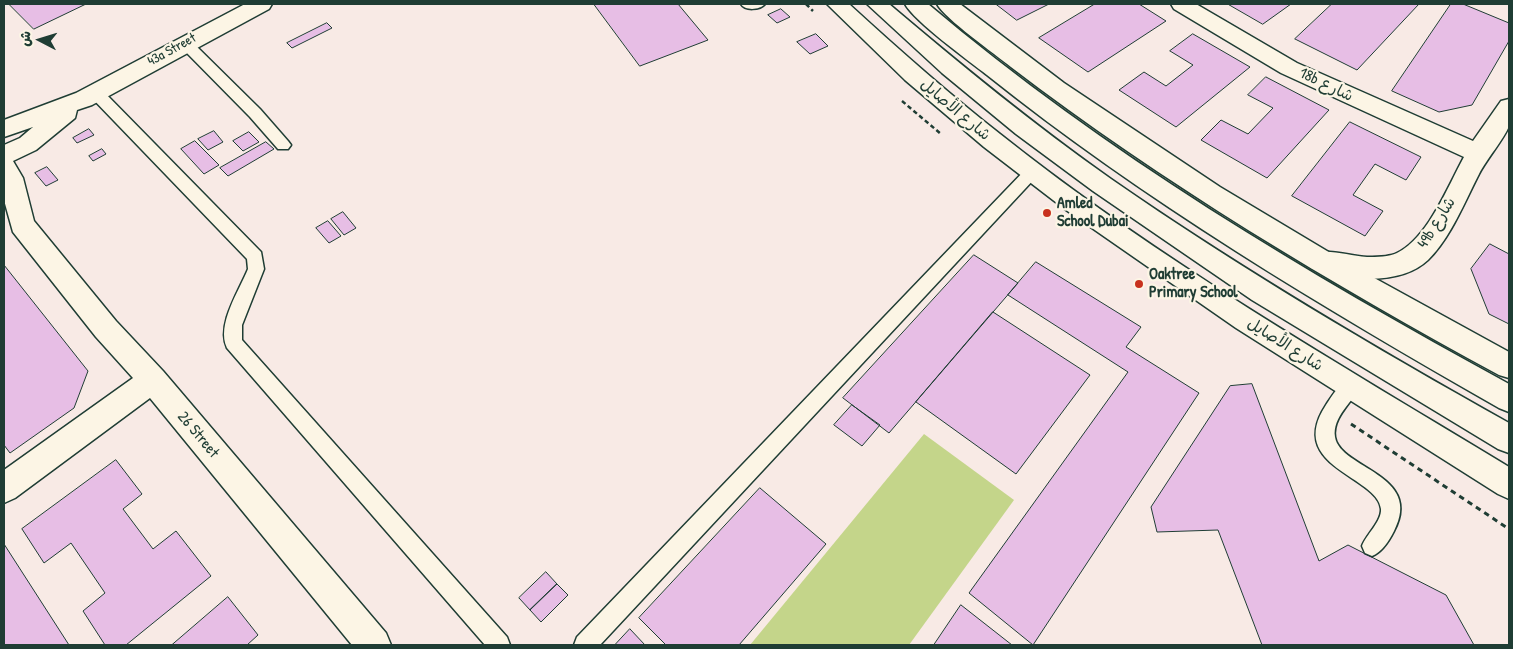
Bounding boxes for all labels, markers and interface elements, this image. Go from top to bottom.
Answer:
north arrow [15,15,65,65]
text: ش [14,30,35,47]
street label: 43a Street [145,30,199,70]
street label: 18b شارع [1296,64,1356,106]
street label: شارع الأصايل [916,75,994,145]
place label: Amled School Dubai [1057,194,1129,232]
street label: 49b شارع [1414,194,1460,252]
marker: Amled School Dubai [1041,207,1053,219]
place label: Oaktree Primary School [1149,265,1238,303]
marker: Oaktree Primary School [1133,278,1145,290]
street label: شارع الأصايل [1244,314,1326,376]
street label: 26 Street [173,408,223,462]

